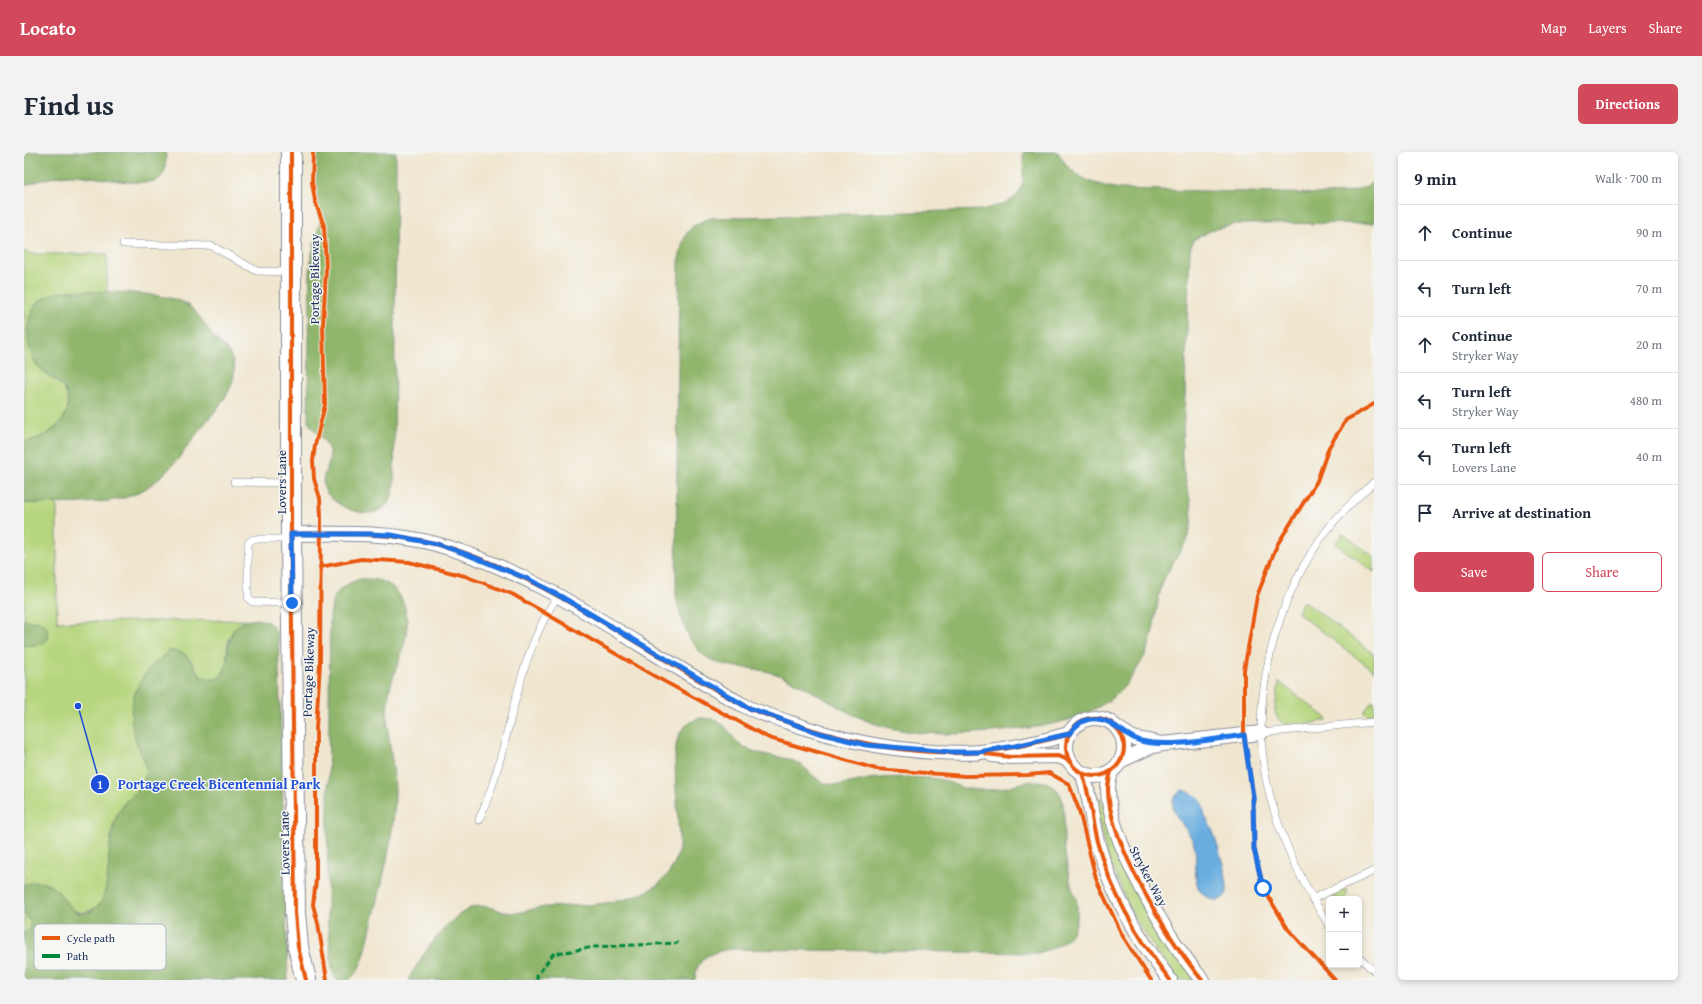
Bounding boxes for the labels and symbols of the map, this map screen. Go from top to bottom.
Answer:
street label: Portage Bikeway [305,233,324,324]
street label: Lovers Lane [272,450,291,514]
route end [283,594,301,612]
street label: Portage Bikeway [297,626,320,717]
callout: Portage Creek Bicentennial Park [90,771,329,797]
text: Portage Creek Bicentennial Park [118,774,321,794]
text: 1 [97,776,103,793]
street label: Lovers Lane [274,811,295,875]
street label: Stryker Way [1125,842,1173,911]
route start [1254,879,1272,897]
legend [34,924,166,970]
text: Cycle path [67,930,116,946]
text: Path [67,948,89,964]

